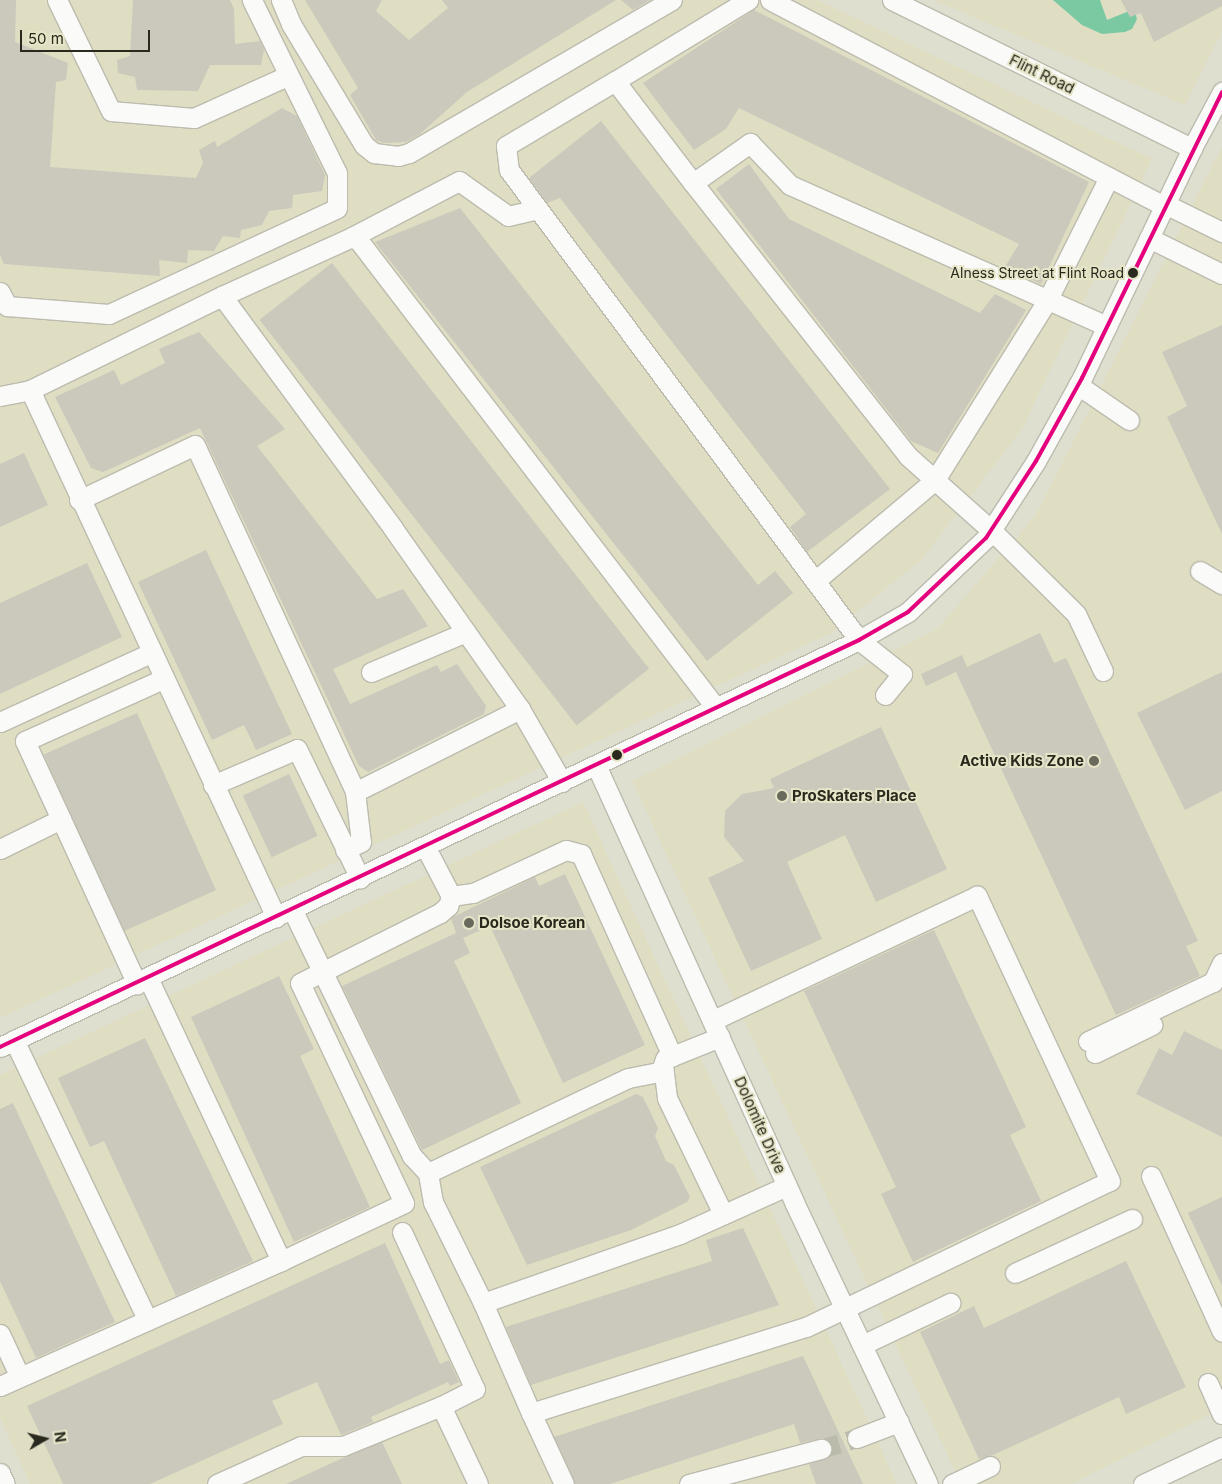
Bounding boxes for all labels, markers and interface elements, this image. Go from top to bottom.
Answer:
scale bar [22,20,152,52]
text: 50 m [28,29,64,48]
street label: Flint Road [1006,51,1078,97]
place label: Alness Street at Flint Road [950,265,1124,281]
marker: Alness Street at Flint Road [1128,268,1138,278]
unlabelled marker [612,750,622,760]
place label: Active Kids Zone [960,752,1084,770]
marker: Active Kids Zone [1088,755,1100,767]
place label: ProSkaters Place [792,787,916,805]
marker: ProSkaters Place [776,790,788,802]
place label: Dolsoe Korean [479,914,585,932]
marker: Dolsoe Korean [463,917,475,929]
street label: Dolomite Drive [731,1074,789,1176]
north arrow [20,1414,70,1464]
text: N [51,1430,70,1443]

